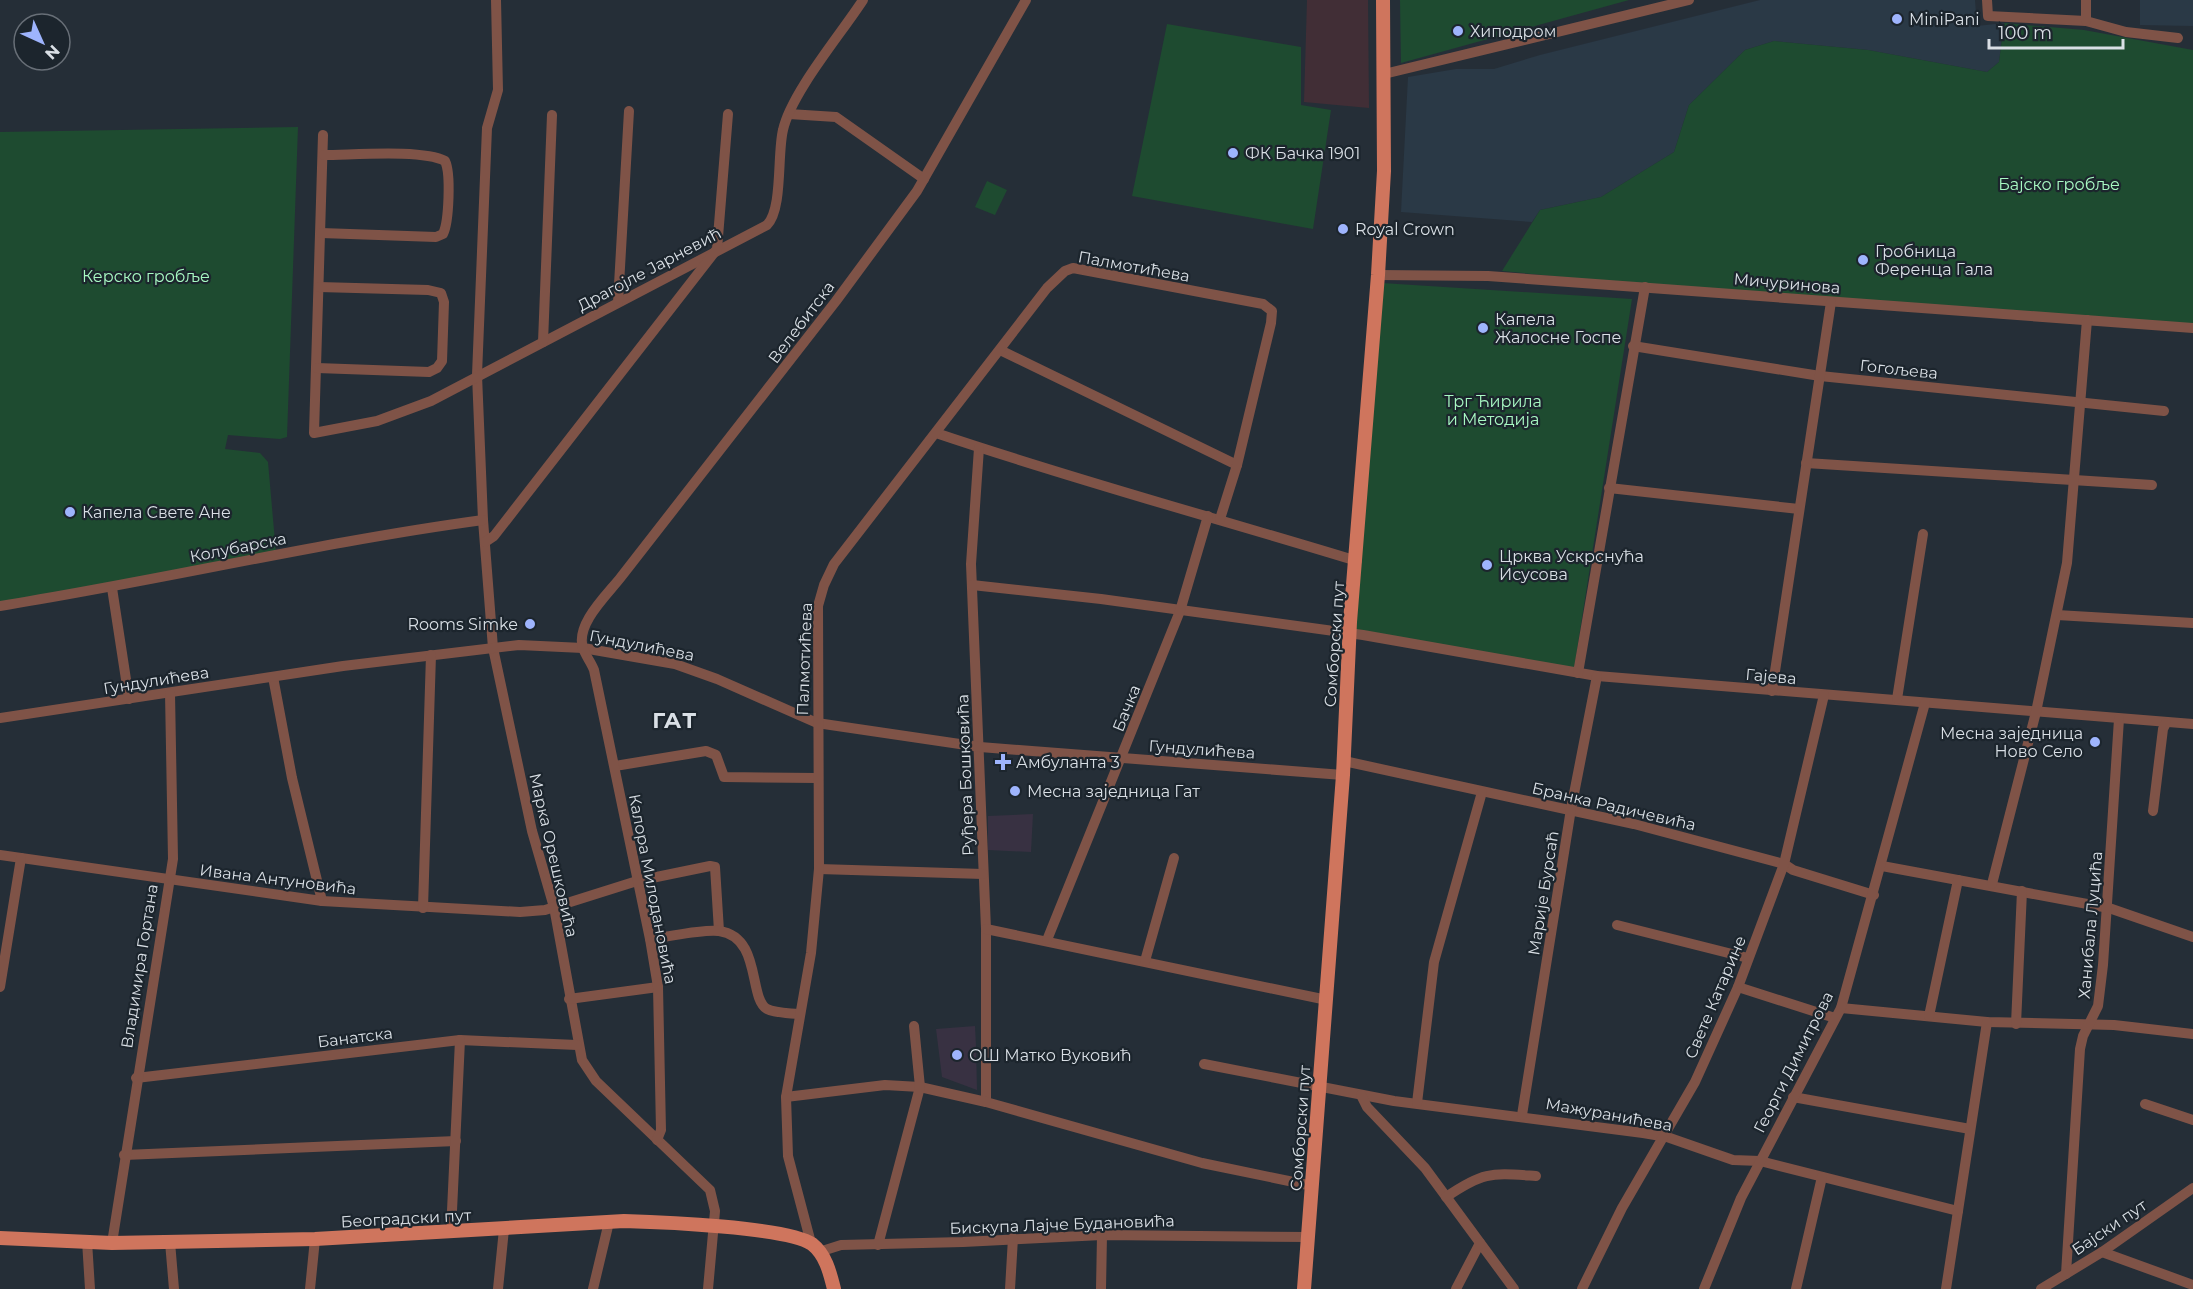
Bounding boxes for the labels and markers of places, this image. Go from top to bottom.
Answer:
place label: MiniPani [1909,10,1980,29]
marker: MiniPani [1890,12,1904,26]
place label: Хиподром [1470,22,1556,41]
marker: Хиподром [1451,24,1465,38]
place label: ФК Бачка 1901 [1245,144,1360,163]
marker: ФК Бачка 1901 [1226,146,1240,160]
place label: Royal Crown [1355,220,1455,239]
marker: Royal Crown [1336,222,1350,236]
place label: Гробница Ференца Гала [1875,242,1993,279]
marker: Гробница Ференца Гала [1856,253,1870,267]
place label: Капела Жалосне Госпе [1495,310,1622,347]
marker: Капела Жалосне Госпе [1476,321,1490,335]
place label: Капела Свете Ане [82,503,231,522]
marker: Капела Свете Ане [63,505,77,519]
place label: Црква Ускрснућа Исусова [1499,547,1644,584]
marker: Црква Ускрснућа Исусова [1480,558,1494,572]
place label: Rooms Simke [407,615,518,634]
marker: Rooms Simke [523,617,537,631]
place label: Месна заједница Ново Село [1940,724,2083,761]
marker: Месна заједница Ново Село [2088,735,2102,749]
marker: Амбуланта 3 [994,753,1012,771]
place label: Амбуланта 3 [1016,753,1120,772]
place label: Месна заједница Гат [1027,782,1200,801]
marker: Месна заједница Гат [1008,784,1022,798]
place label: ОШ Матко Вуковић [969,1046,1132,1065]
marker: ОШ Матко Вуковић [950,1048,964,1062]

